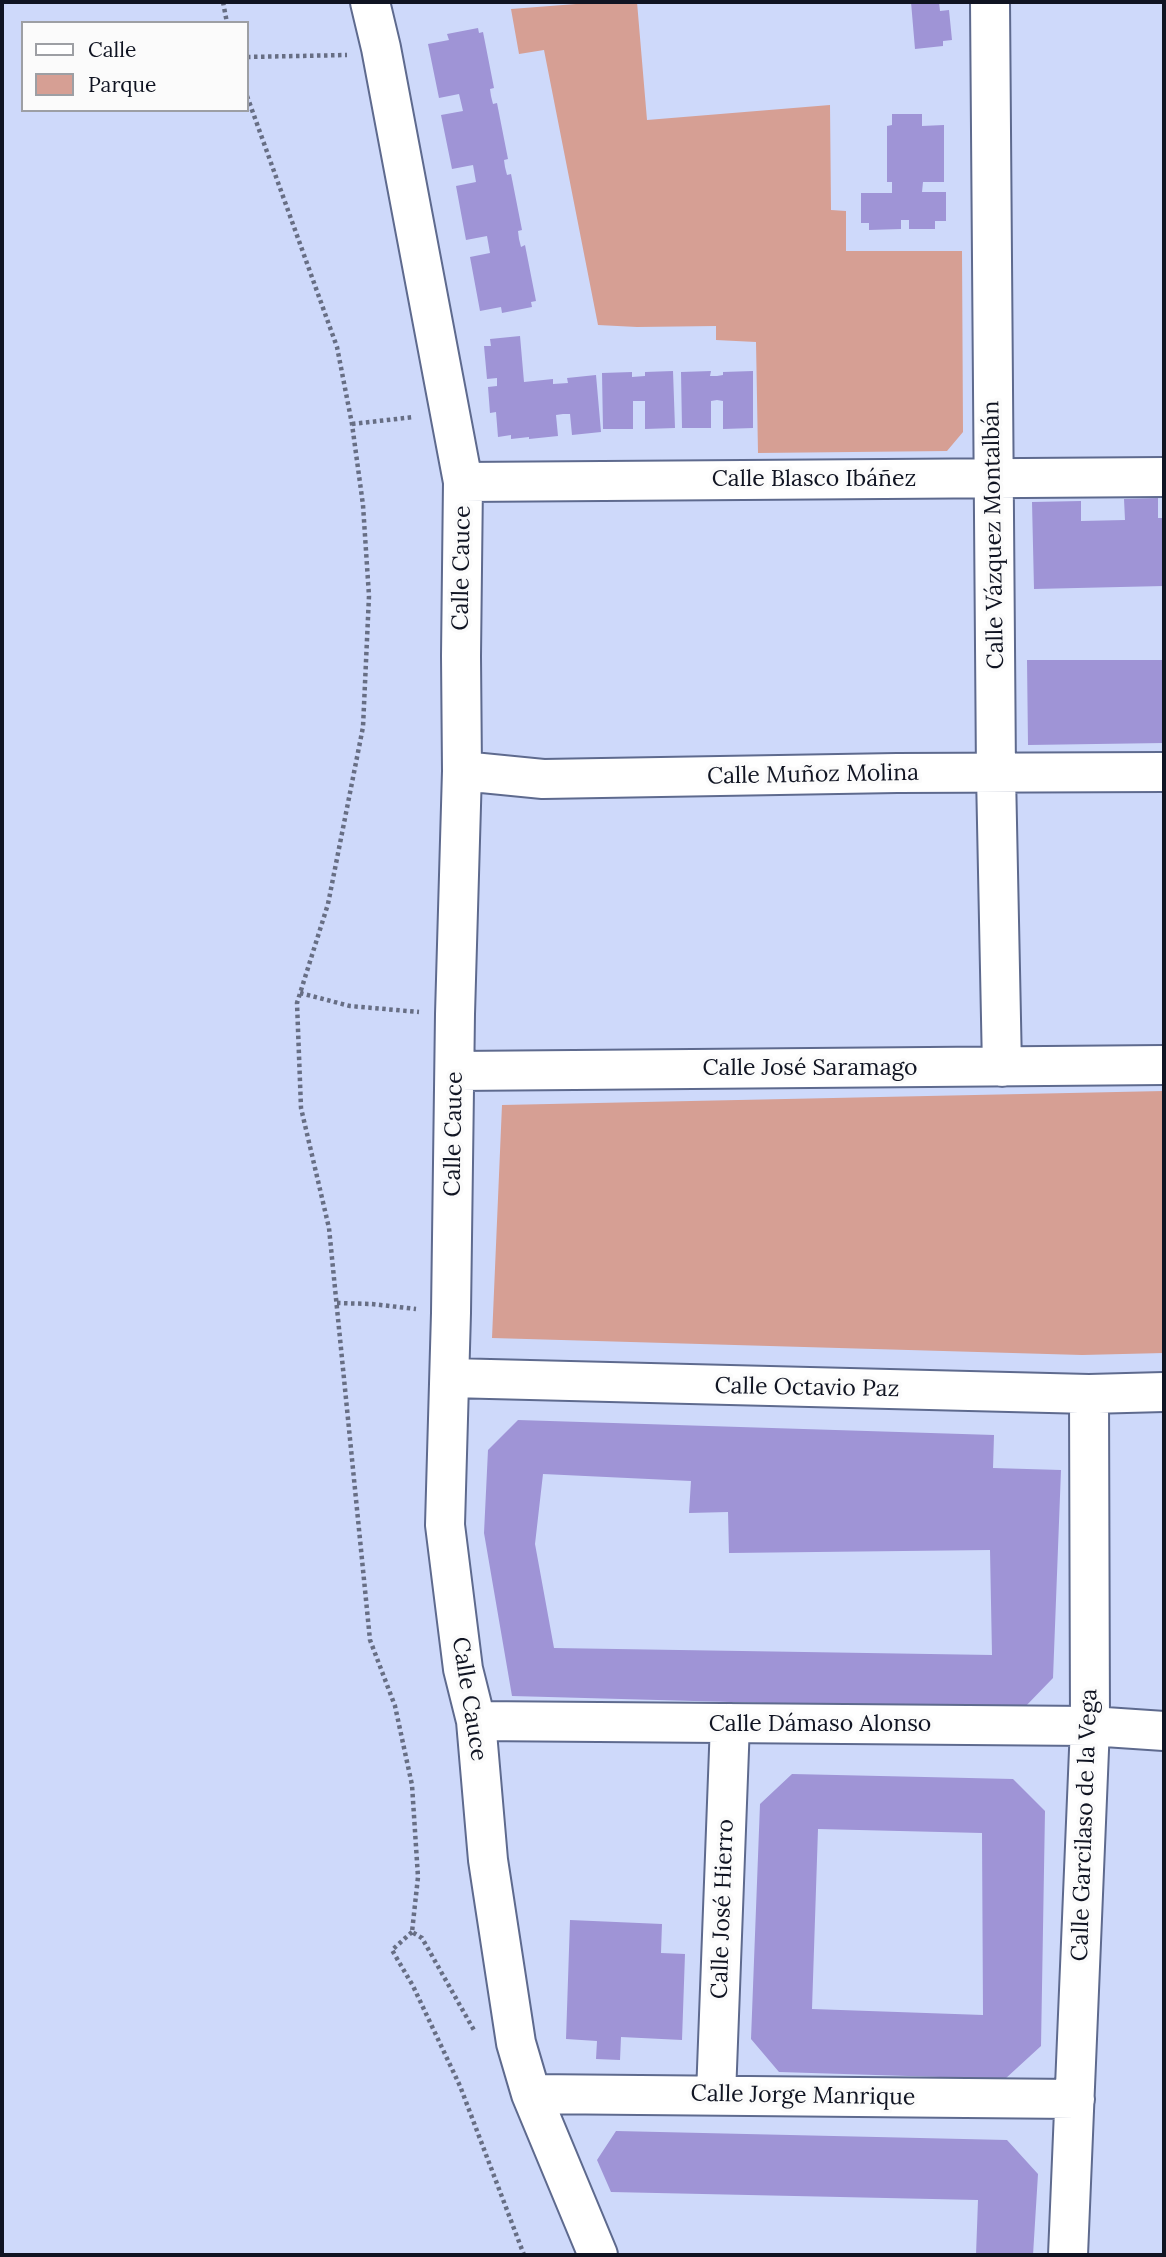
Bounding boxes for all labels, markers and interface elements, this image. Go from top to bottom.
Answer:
legend [21,21,248,112]
text: Calle [88,36,136,63]
text: Parque [88,71,156,98]
street label: Calle Vázquez Montalbán [978,401,1010,669]
street label: Calle Blasco Ibáñez [712,465,916,493]
street label: Calle Cauce [447,505,477,631]
street label: Calle Muñoz Molina [707,759,919,791]
street label: Calle José Saramago [702,1054,918,1082]
street label: Calle Cauce [439,1071,469,1197]
street label: Calle Octavio Paz [714,1373,900,1403]
street label: Calle Cauce [446,1635,492,1763]
street label: Calle Garcilaso de la Vega [1066,1688,1104,1962]
street label: Calle Dámaso Alonso [709,1710,931,1738]
street label: Calle José Hierro [706,1819,740,1999]
street label: Calle Jorge Manrique [690,2080,916,2112]

